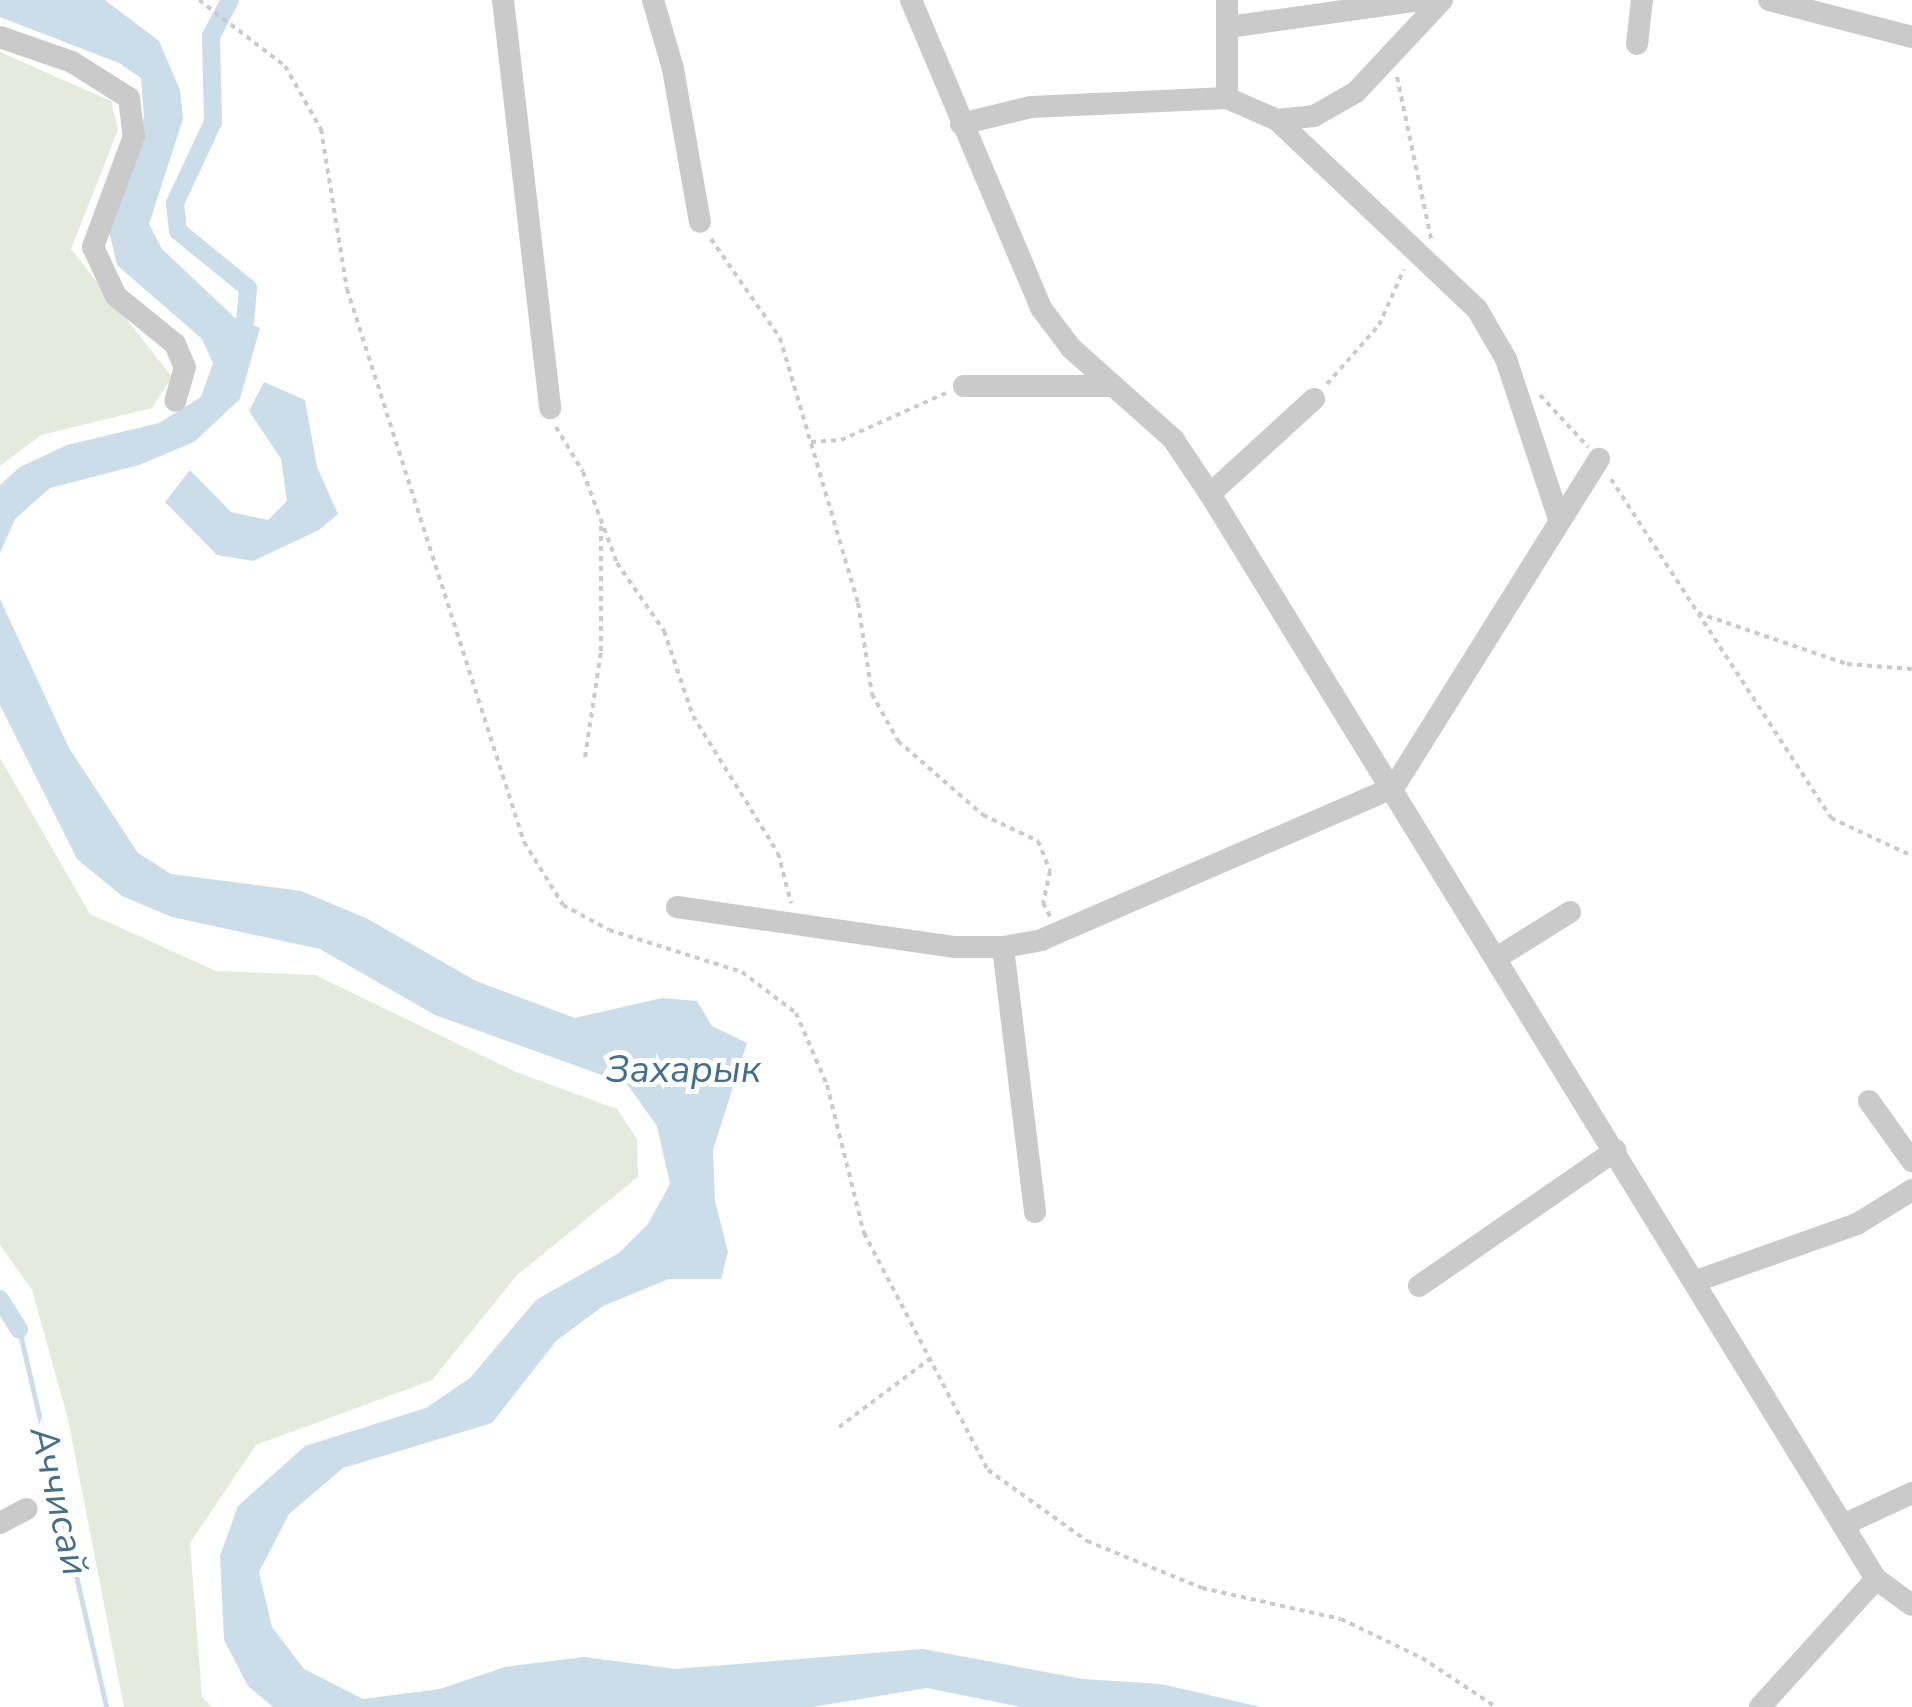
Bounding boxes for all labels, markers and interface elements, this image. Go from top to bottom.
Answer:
water label: Захарык [605,1047,761,1093]
water label: Аччисай [20,1422,98,1580]

